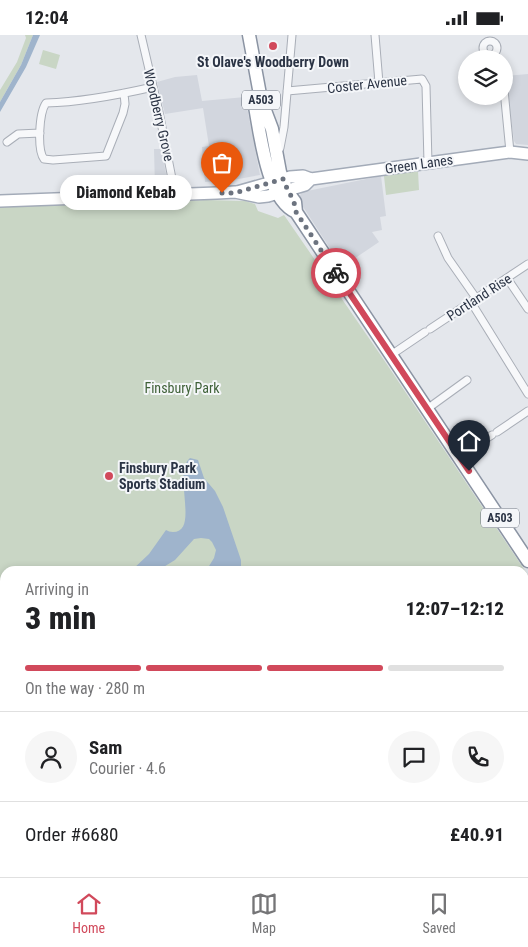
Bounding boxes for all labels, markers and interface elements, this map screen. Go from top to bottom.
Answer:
text: 12:04 [25,6,69,29]
marker: St Olave's Woodberry Down [267,40,279,52]
map controls [458,50,513,105]
button: layers [458,50,513,105]
place label: St Olave's Woodberry Down [197,54,349,70]
street label: Woodberry Grove [141,67,178,163]
street label: Coster Avenue [326,72,408,96]
road number: A503 [242,91,280,109]
pin [201,142,243,193]
icon: bag [208,149,236,177]
street label: Green Lanes [384,151,454,177]
callout: Diamond Kebab [59,175,192,211]
text: Diamond Kebab [76,183,176,202]
courier [311,248,361,298]
icon: bike [322,259,350,287]
street label: Portland Rise [444,270,515,324]
park label: Finsbury Park [144,380,220,396]
pin [448,420,490,471]
icon: home [455,427,483,455]
place label: Finsbury Park Sports Stadium [119,460,205,492]
marker: Finsbury Park Sports Stadium [103,470,115,482]
road number: A503 [481,508,519,527]
text: Arriving in [25,580,89,599]
text: 12:07–12:12 [406,597,504,620]
text: 3 min [25,599,96,637]
text: On the way · 280 m [25,679,145,698]
button: person [25,731,77,783]
button: chat [388,731,440,783]
button: phone [452,731,504,783]
text: Sam [89,736,122,759]
text: Courier · 4.6 [89,759,166,778]
text: Order #6680 [25,823,118,846]
text: £40.91 [450,823,504,846]
tab: Home [72,890,105,936]
tab: Map [250,890,278,936]
tab: Saved [422,890,456,936]

